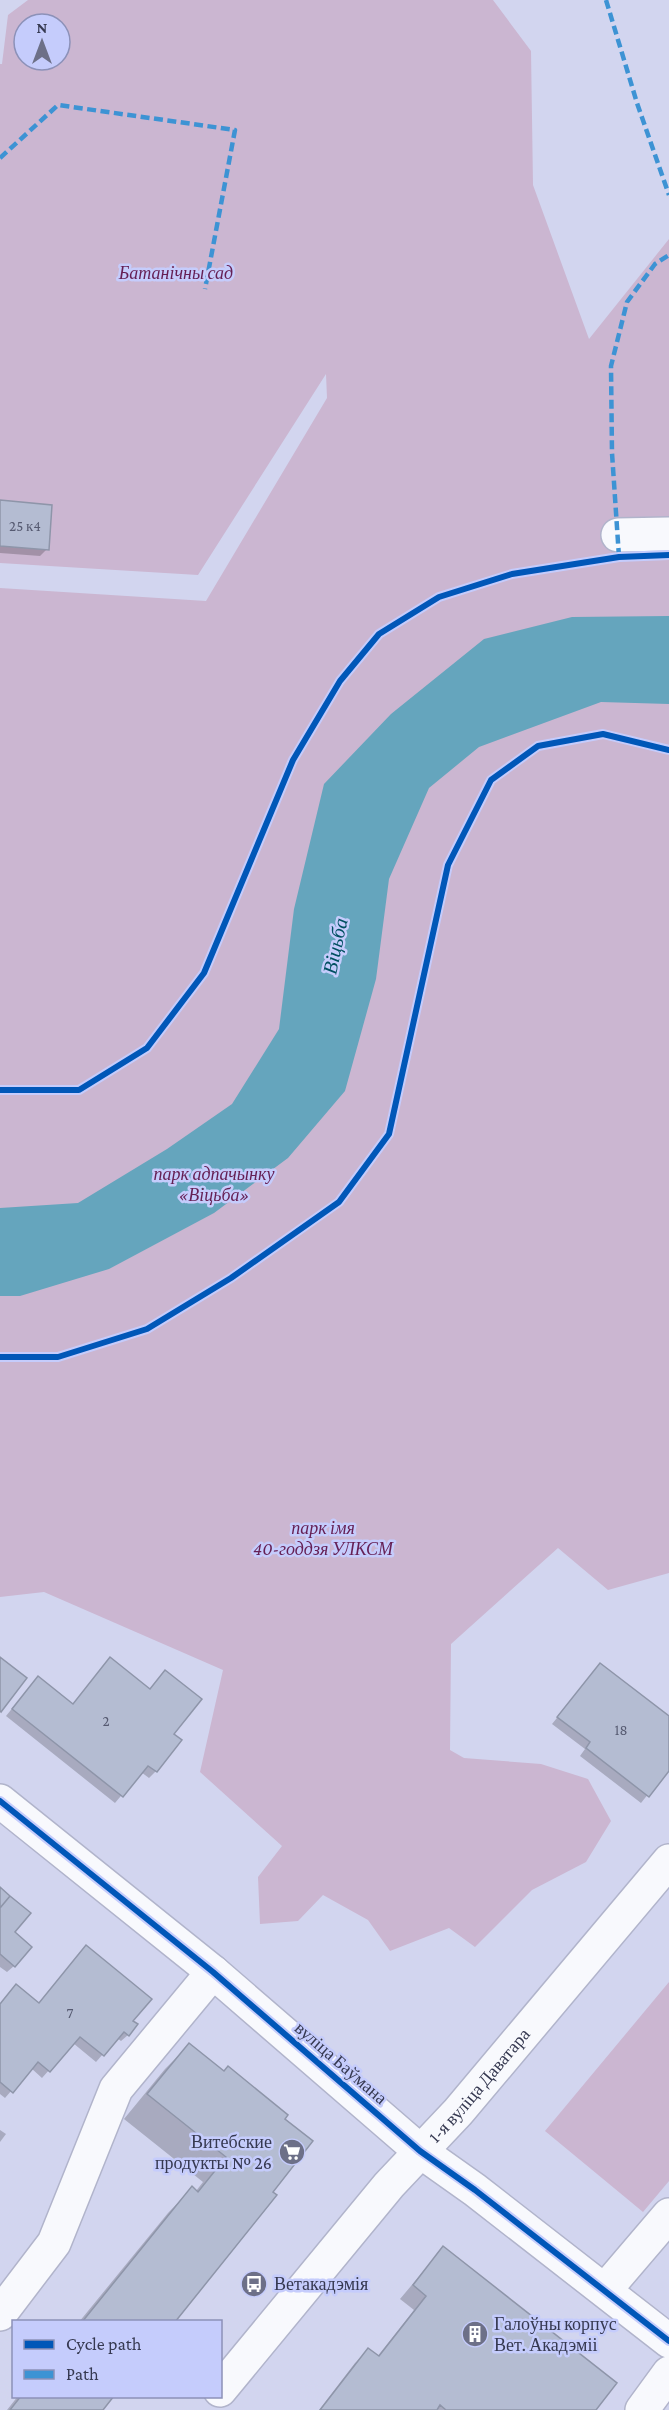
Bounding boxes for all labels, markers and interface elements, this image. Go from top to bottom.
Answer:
north arrow [12,12,72,72]
text: N [37,19,48,36]
park label: Батанічны сад [118,263,233,283]
house number: 25 к4 [9,518,41,534]
water label: Віцьба [318,916,353,976]
park label: парк адпачынку «Віцьба» [154,1164,274,1205]
park label: парк імя 40-годдзя УЛКСМ [253,1518,394,1559]
house number: 2 [102,1713,110,1729]
house number: 18 [614,1722,628,1738]
house number: 7 [67,2005,74,2021]
street label: вуліца Баўмана [291,2018,391,2108]
street label: 1-я вуліца Даватара [424,2024,534,2147]
place label: Витебские продукты № 26 [155,2132,272,2173]
supermarket icon: Витебские продукты № 26 [277,2137,307,2167]
bus stop icon: Ветакадэмія [239,2269,269,2299]
place label: Ветакадэмія [274,2274,368,2294]
place label: Галоўны корпус Вет. Акадэміі [494,2314,617,2355]
building icon: Галоўны корпус Вет. Акадэміі [460,2319,490,2349]
legend [12,2320,222,2398]
text: Cycle path [66,2334,142,2354]
text: Path [66,2364,99,2384]

